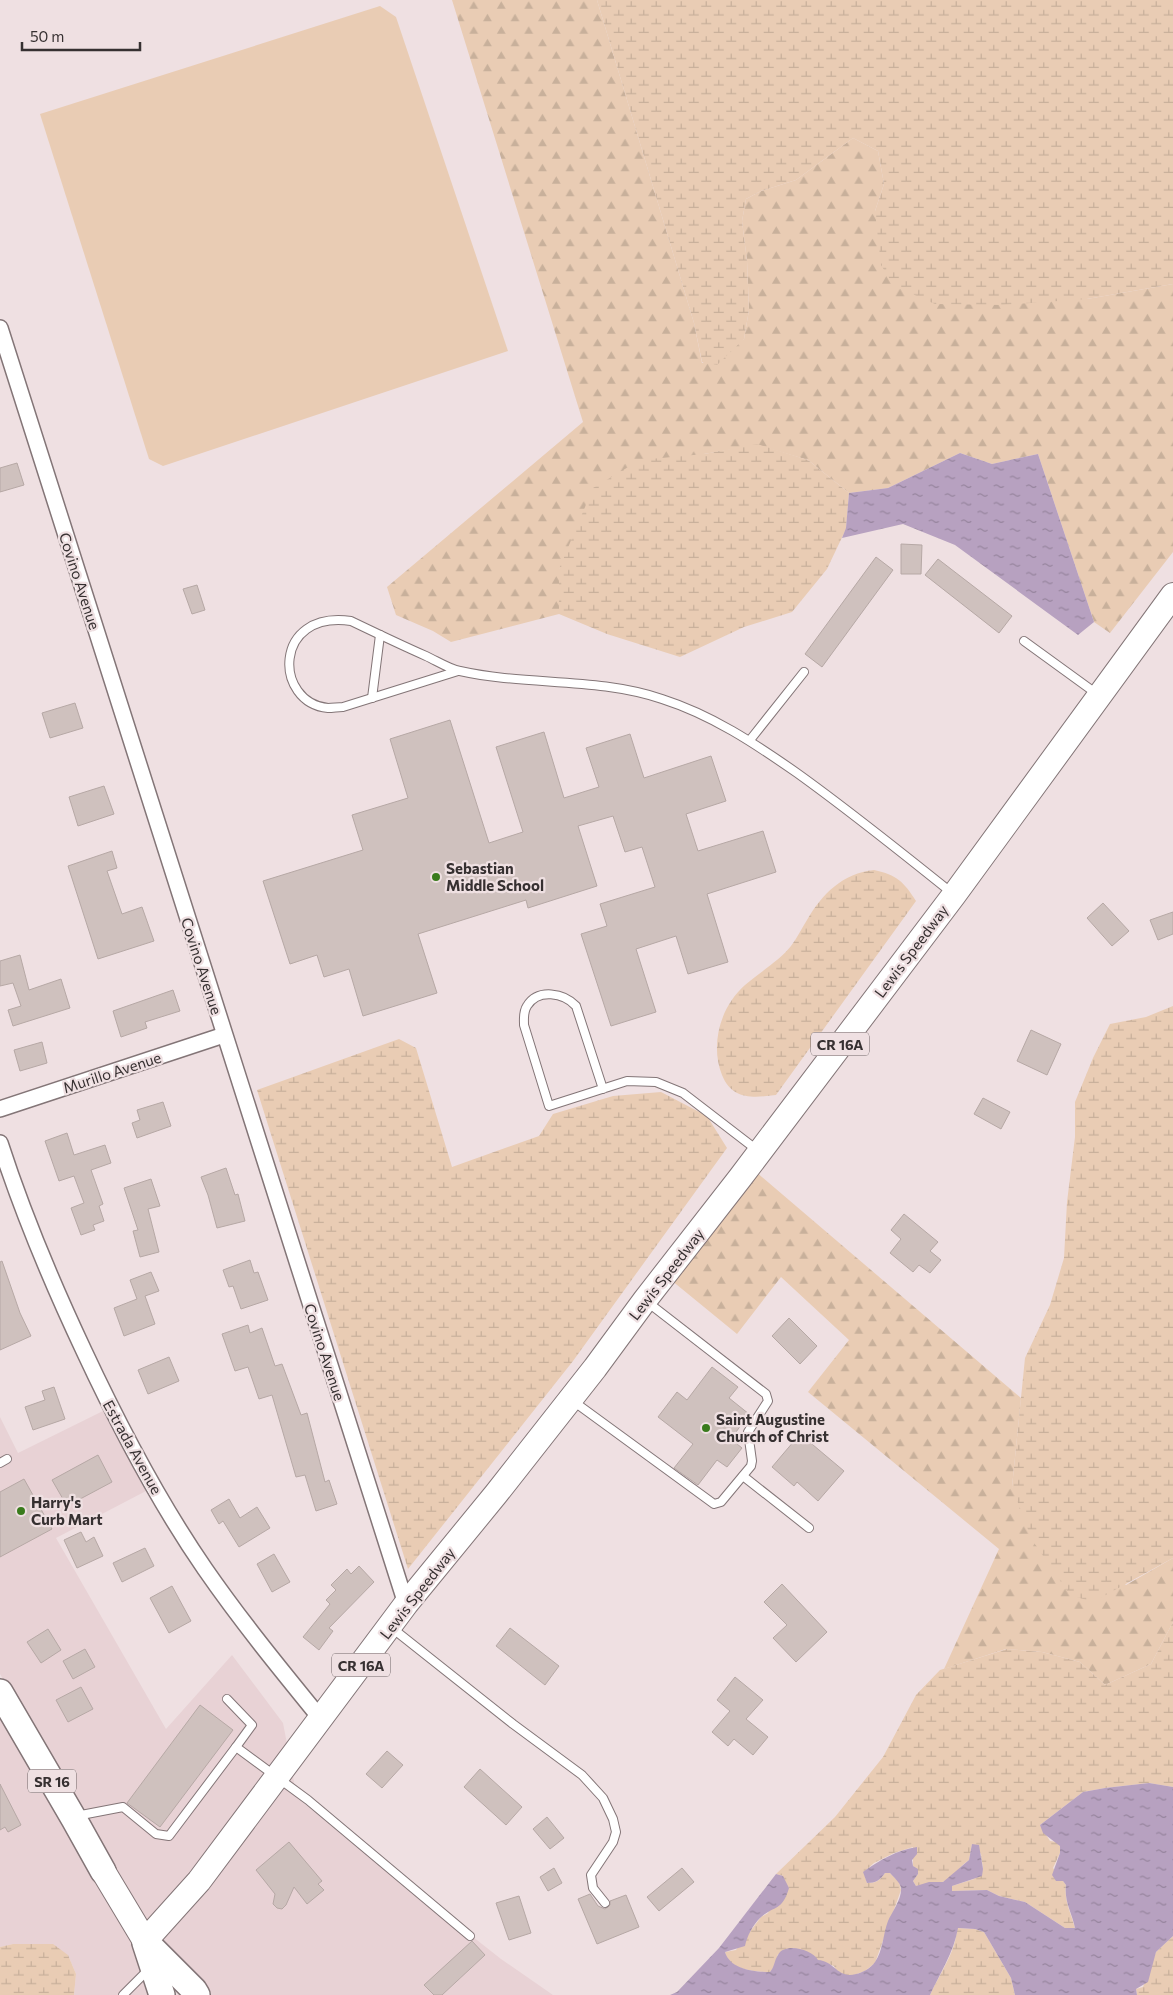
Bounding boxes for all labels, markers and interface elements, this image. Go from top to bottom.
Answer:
scale bar [22,20,140,52]
text: 50 m [30,27,64,45]
street label: Covino Avenue [56,530,104,632]
place label: Sebastian Middle School [446,859,544,894]
marker: Sebastian Middle School [430,871,442,883]
street label: Lewis Speedway [870,901,952,1001]
street label: Covino Avenue [178,915,226,1017]
road number: CR 16A [811,1032,869,1056]
street label: Murillo Avenue [61,1048,163,1096]
street label: Lewis Speedway [625,1224,708,1323]
street label: Covino Avenue [301,1301,349,1403]
street label: Estrada Avenue [100,1397,166,1497]
place label: Saint Augustine Church of Christ [716,1410,829,1445]
marker: Saint Augustine Church of Christ [700,1422,712,1434]
place label: Harry's Curb Mart [31,1493,102,1528]
marker: Harry's Curb Mart [15,1505,27,1517]
street label: Lewis Speedway [376,1543,459,1642]
road number: CR 16A [332,1654,390,1676]
road number: SR 16 [28,1770,76,1792]

